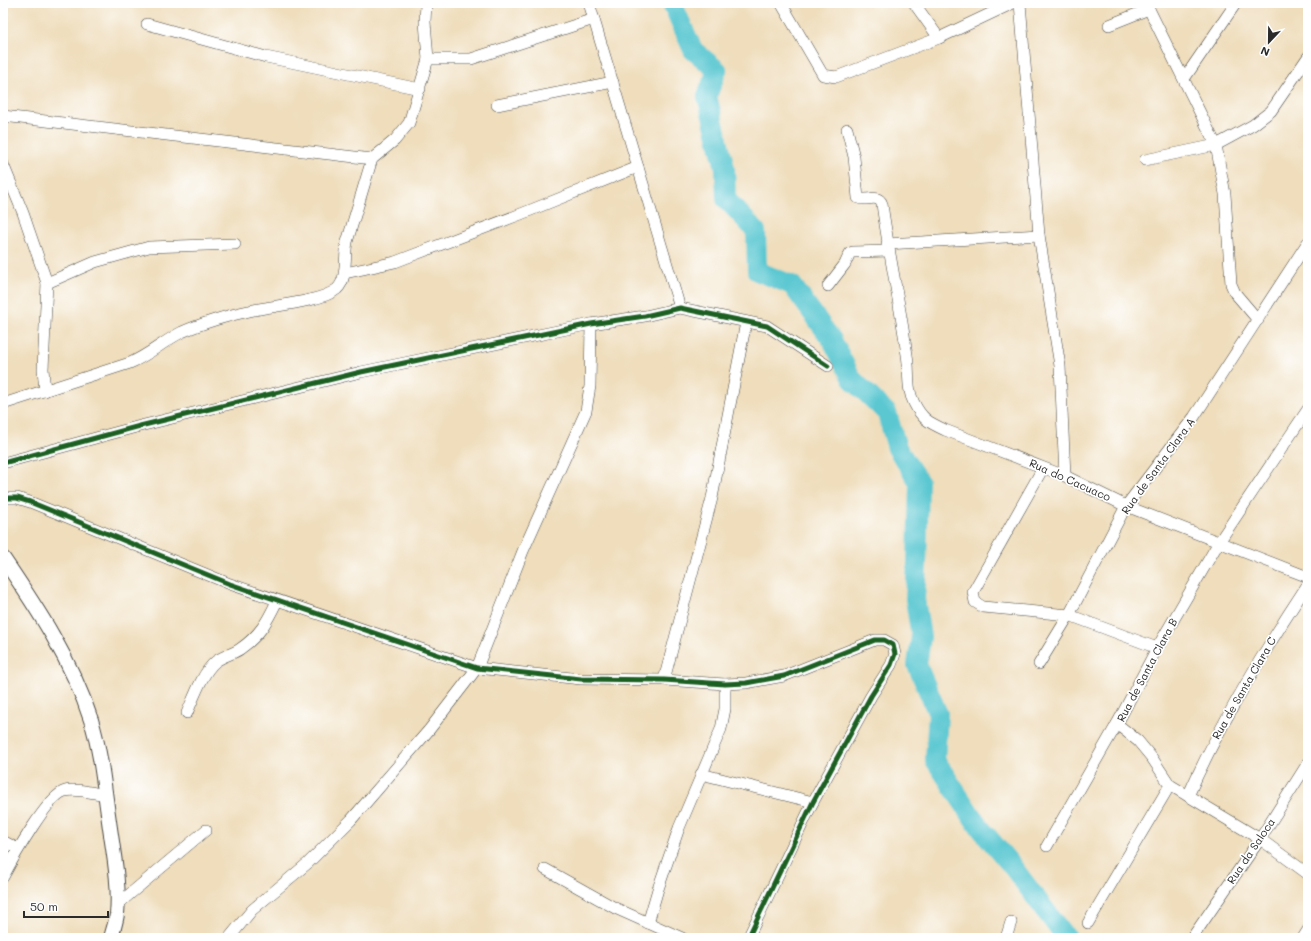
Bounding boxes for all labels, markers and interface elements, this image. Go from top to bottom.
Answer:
north arrow [1249,22,1289,62]
text: N [1258,43,1272,60]
street label: Rua de Santa Clara A [1117,414,1198,517]
street label: Rua do Cacuaco [1027,455,1114,504]
street label: Rua de Santa Clara B [1113,615,1180,724]
street label: Rua de Santa Clara C [1208,634,1279,742]
street label: Rua da Saloca [1223,815,1278,887]
scale bar [24,893,108,919]
text: 50 m [30,898,58,914]

